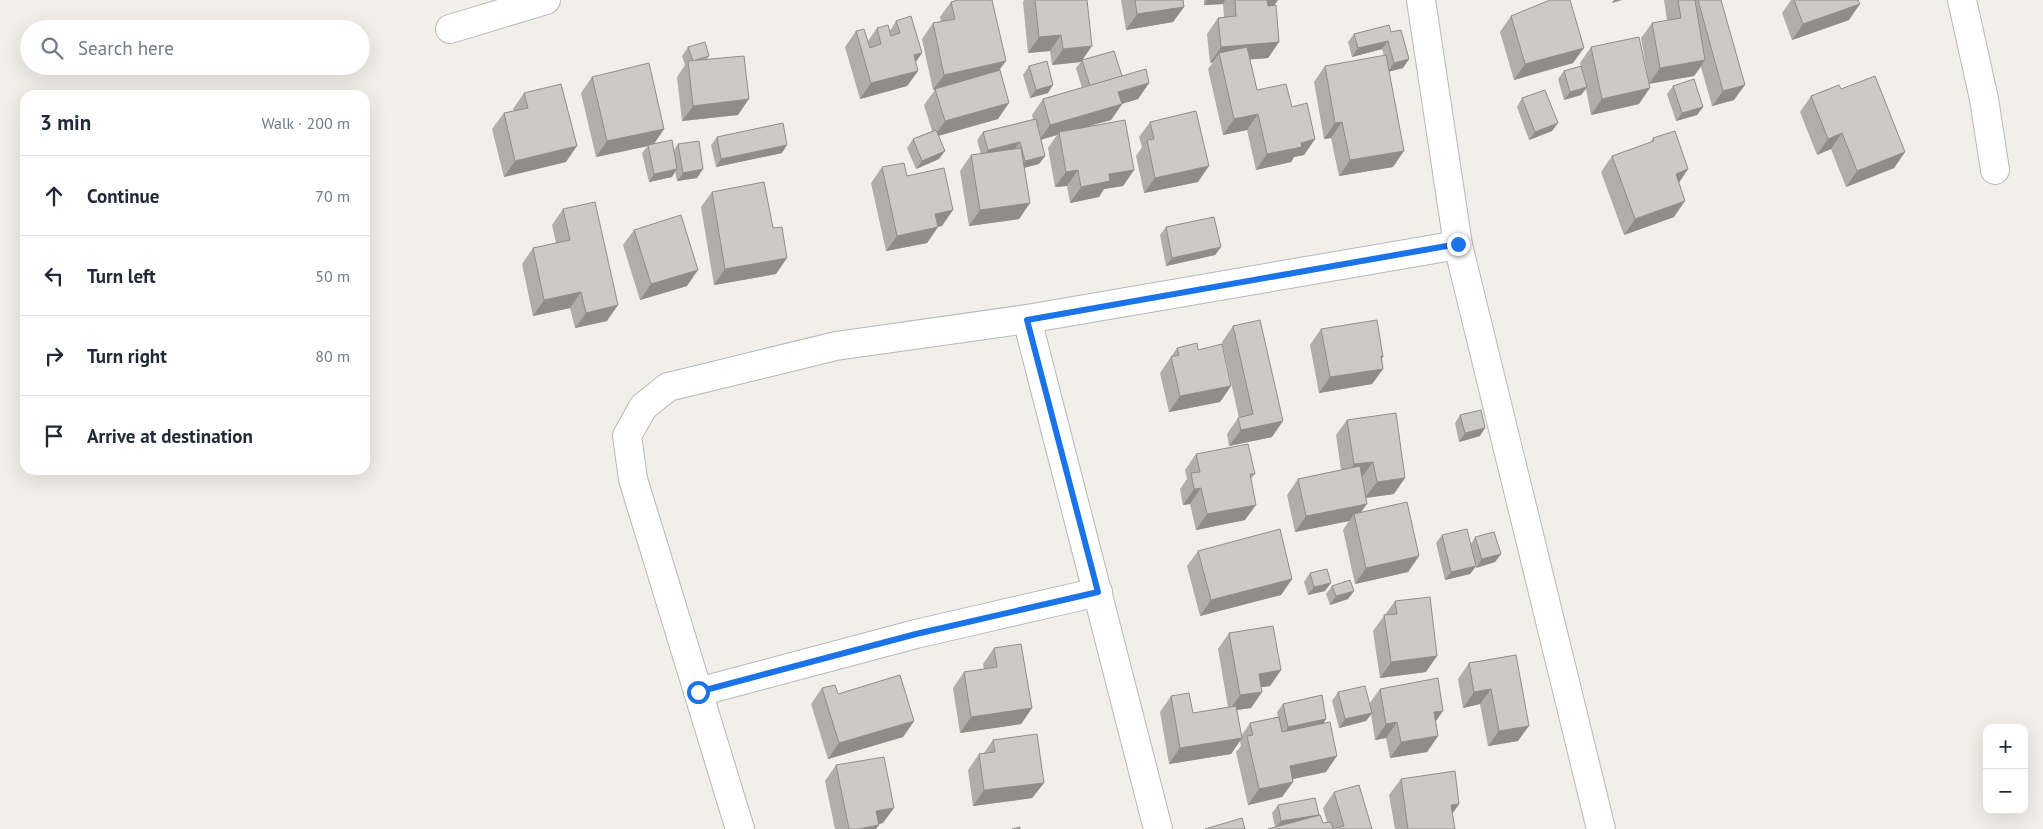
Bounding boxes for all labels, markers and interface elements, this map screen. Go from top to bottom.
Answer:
search box [20,20,370,75]
icon: search [38,34,66,62]
text: Search here [78,36,174,60]
text: 3 min [40,109,91,136]
text: Walk · 200 m [261,113,350,133]
icon: ahead [40,182,68,210]
text: Continue [87,184,159,208]
text: 70 m [315,186,350,206]
route end [1447,233,1470,256]
icon: left [40,262,68,290]
text: Turn left [87,264,156,288]
text: 50 m [315,266,350,286]
icon: right [40,342,68,370]
text: Turn right [87,344,167,368]
text: 80 m [315,346,350,366]
icon: arrive [40,422,68,450]
text: Arrive at destination [87,424,253,448]
route start [687,681,710,704]
map controls [1983,724,2028,814]
button: + [1983,724,2028,769]
button: − [1983,769,2028,814]

